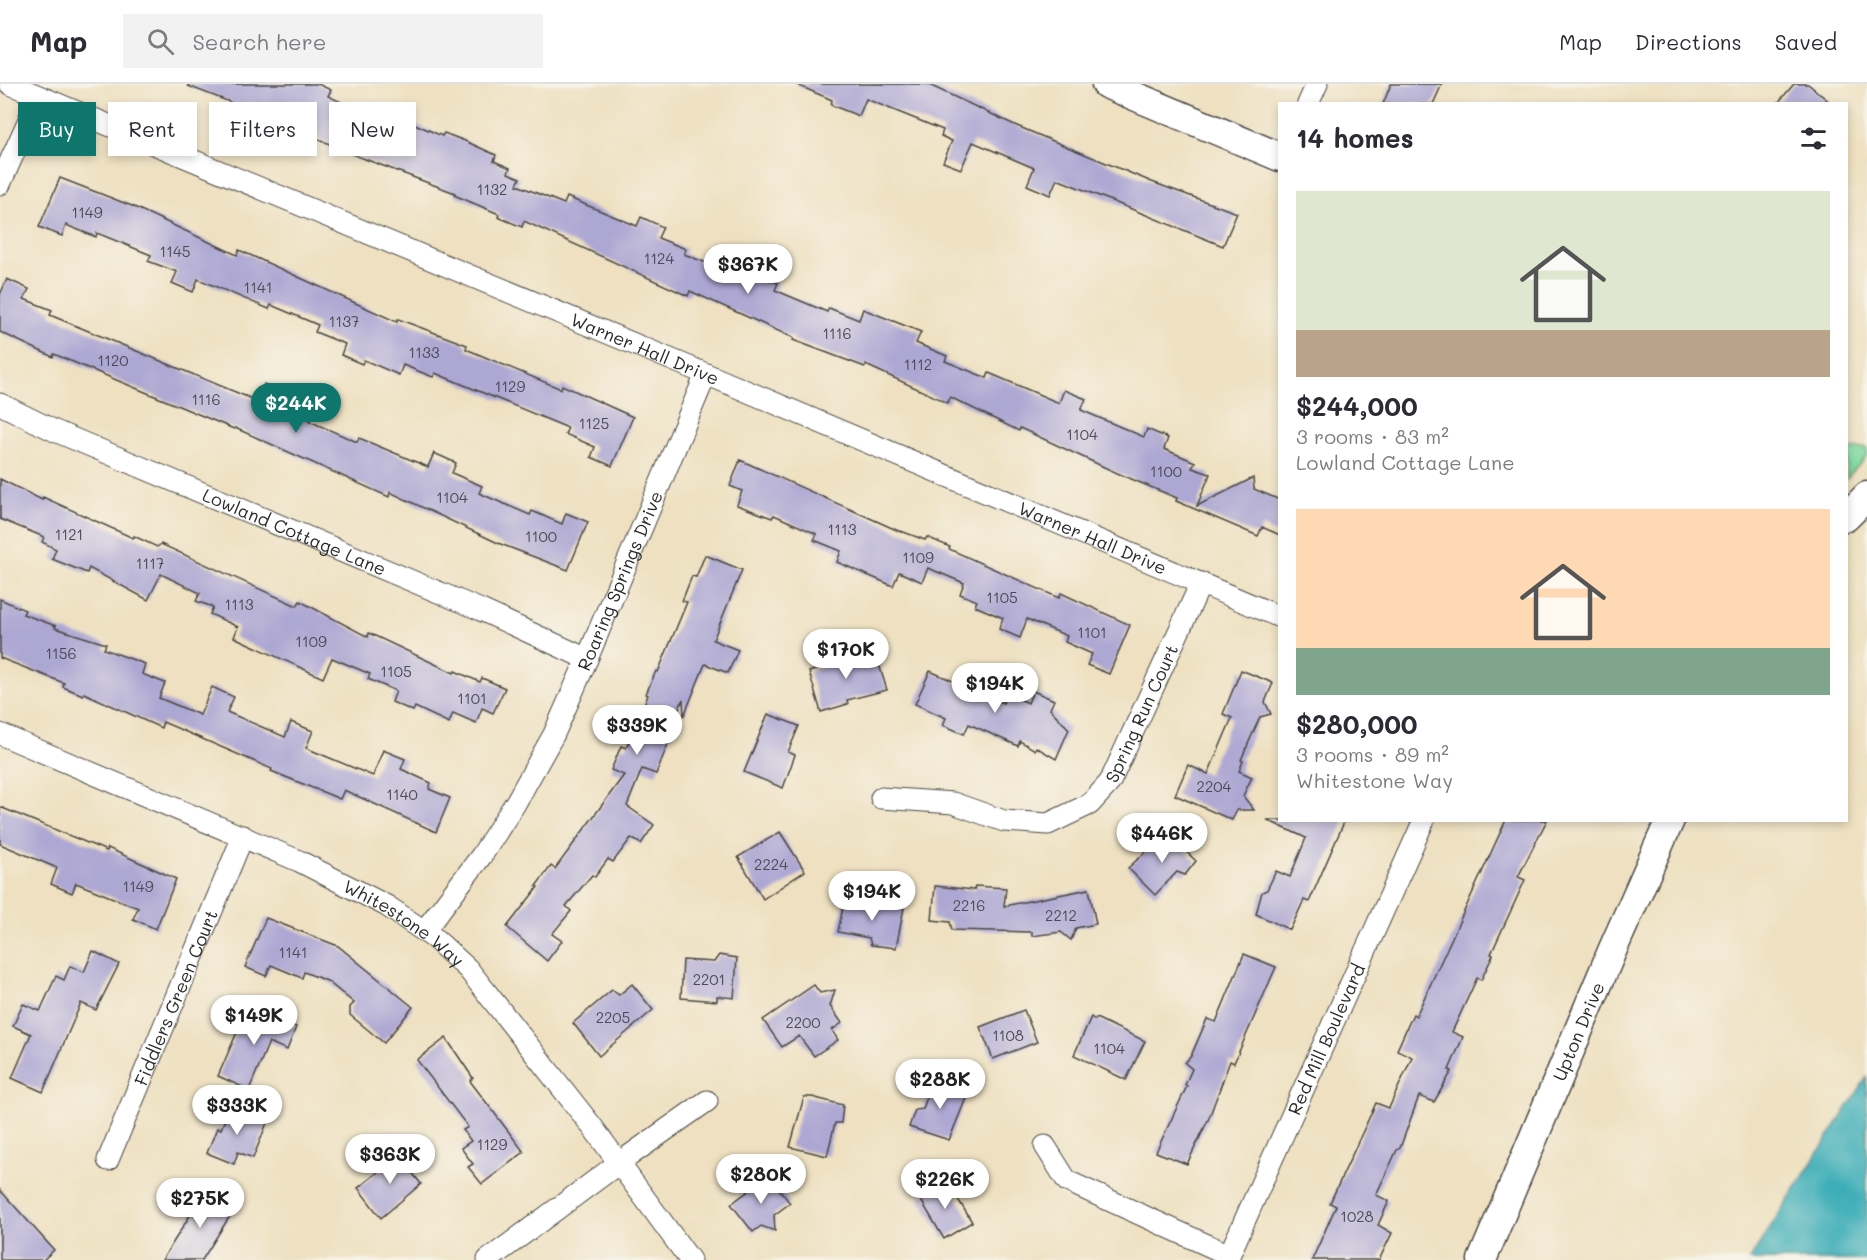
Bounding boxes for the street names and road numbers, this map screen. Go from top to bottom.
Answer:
street label: Warner Hall Drive [567,307,723,390]
street label: Lowland Cottage Lane [199,482,390,581]
street label: Roaring Springs Drive [571,487,668,674]
street label: Warner Hall Drive [1015,496,1170,580]
street label: Spring Run Court [1099,640,1183,786]
street label: Whitestone Way [339,874,469,972]
street label: Fiddlers Green Court [128,906,223,1089]
street label: Red Mill Boulevard [1282,960,1370,1119]
street label: Upton Drive [1547,978,1610,1085]

